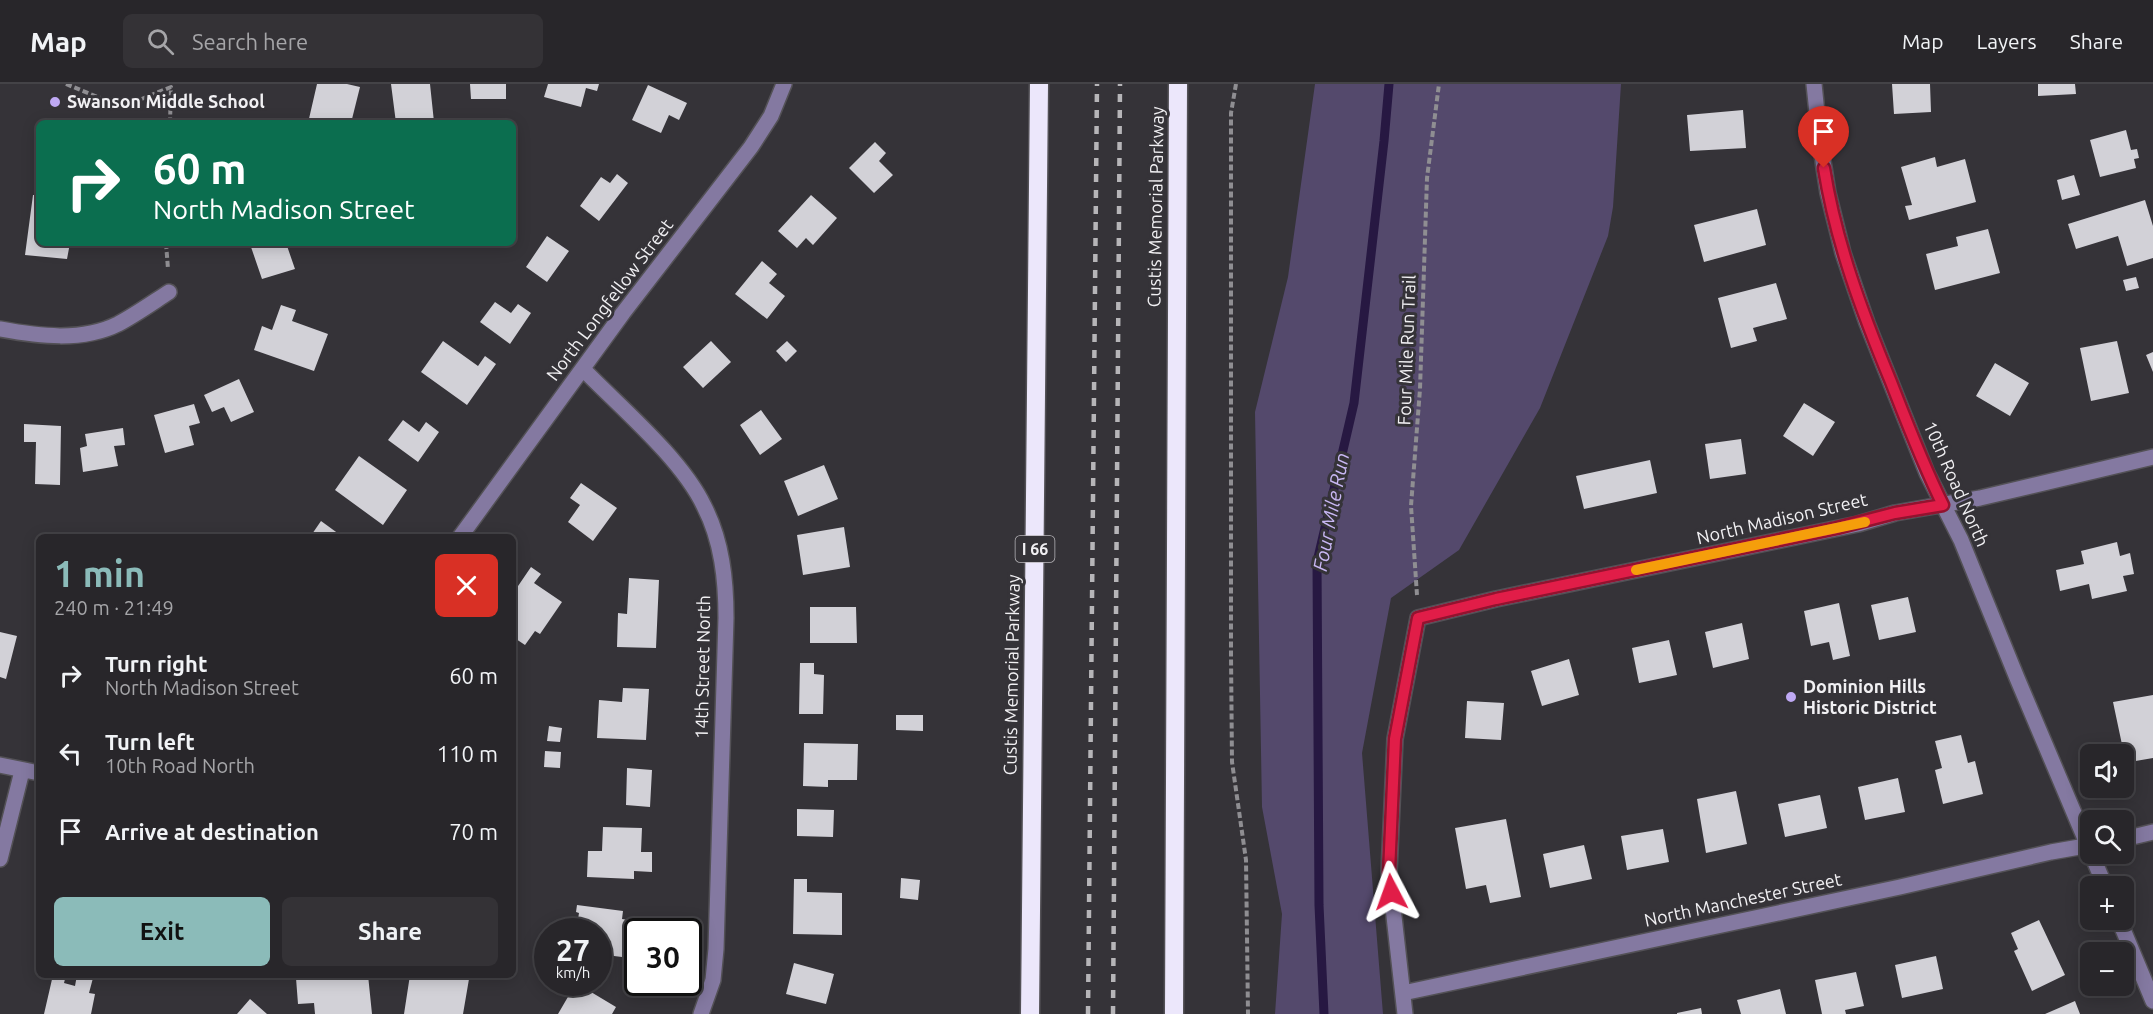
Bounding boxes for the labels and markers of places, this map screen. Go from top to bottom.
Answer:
place label: Swanson Middle School [67,91,265,111]
marker: Swanson Middle School [48,95,62,109]
pin [1798,106,1849,168]
place label: Dominion Hills Historic District [1803,676,1937,717]
marker: Dominion Hills Historic District [1784,690,1798,704]

